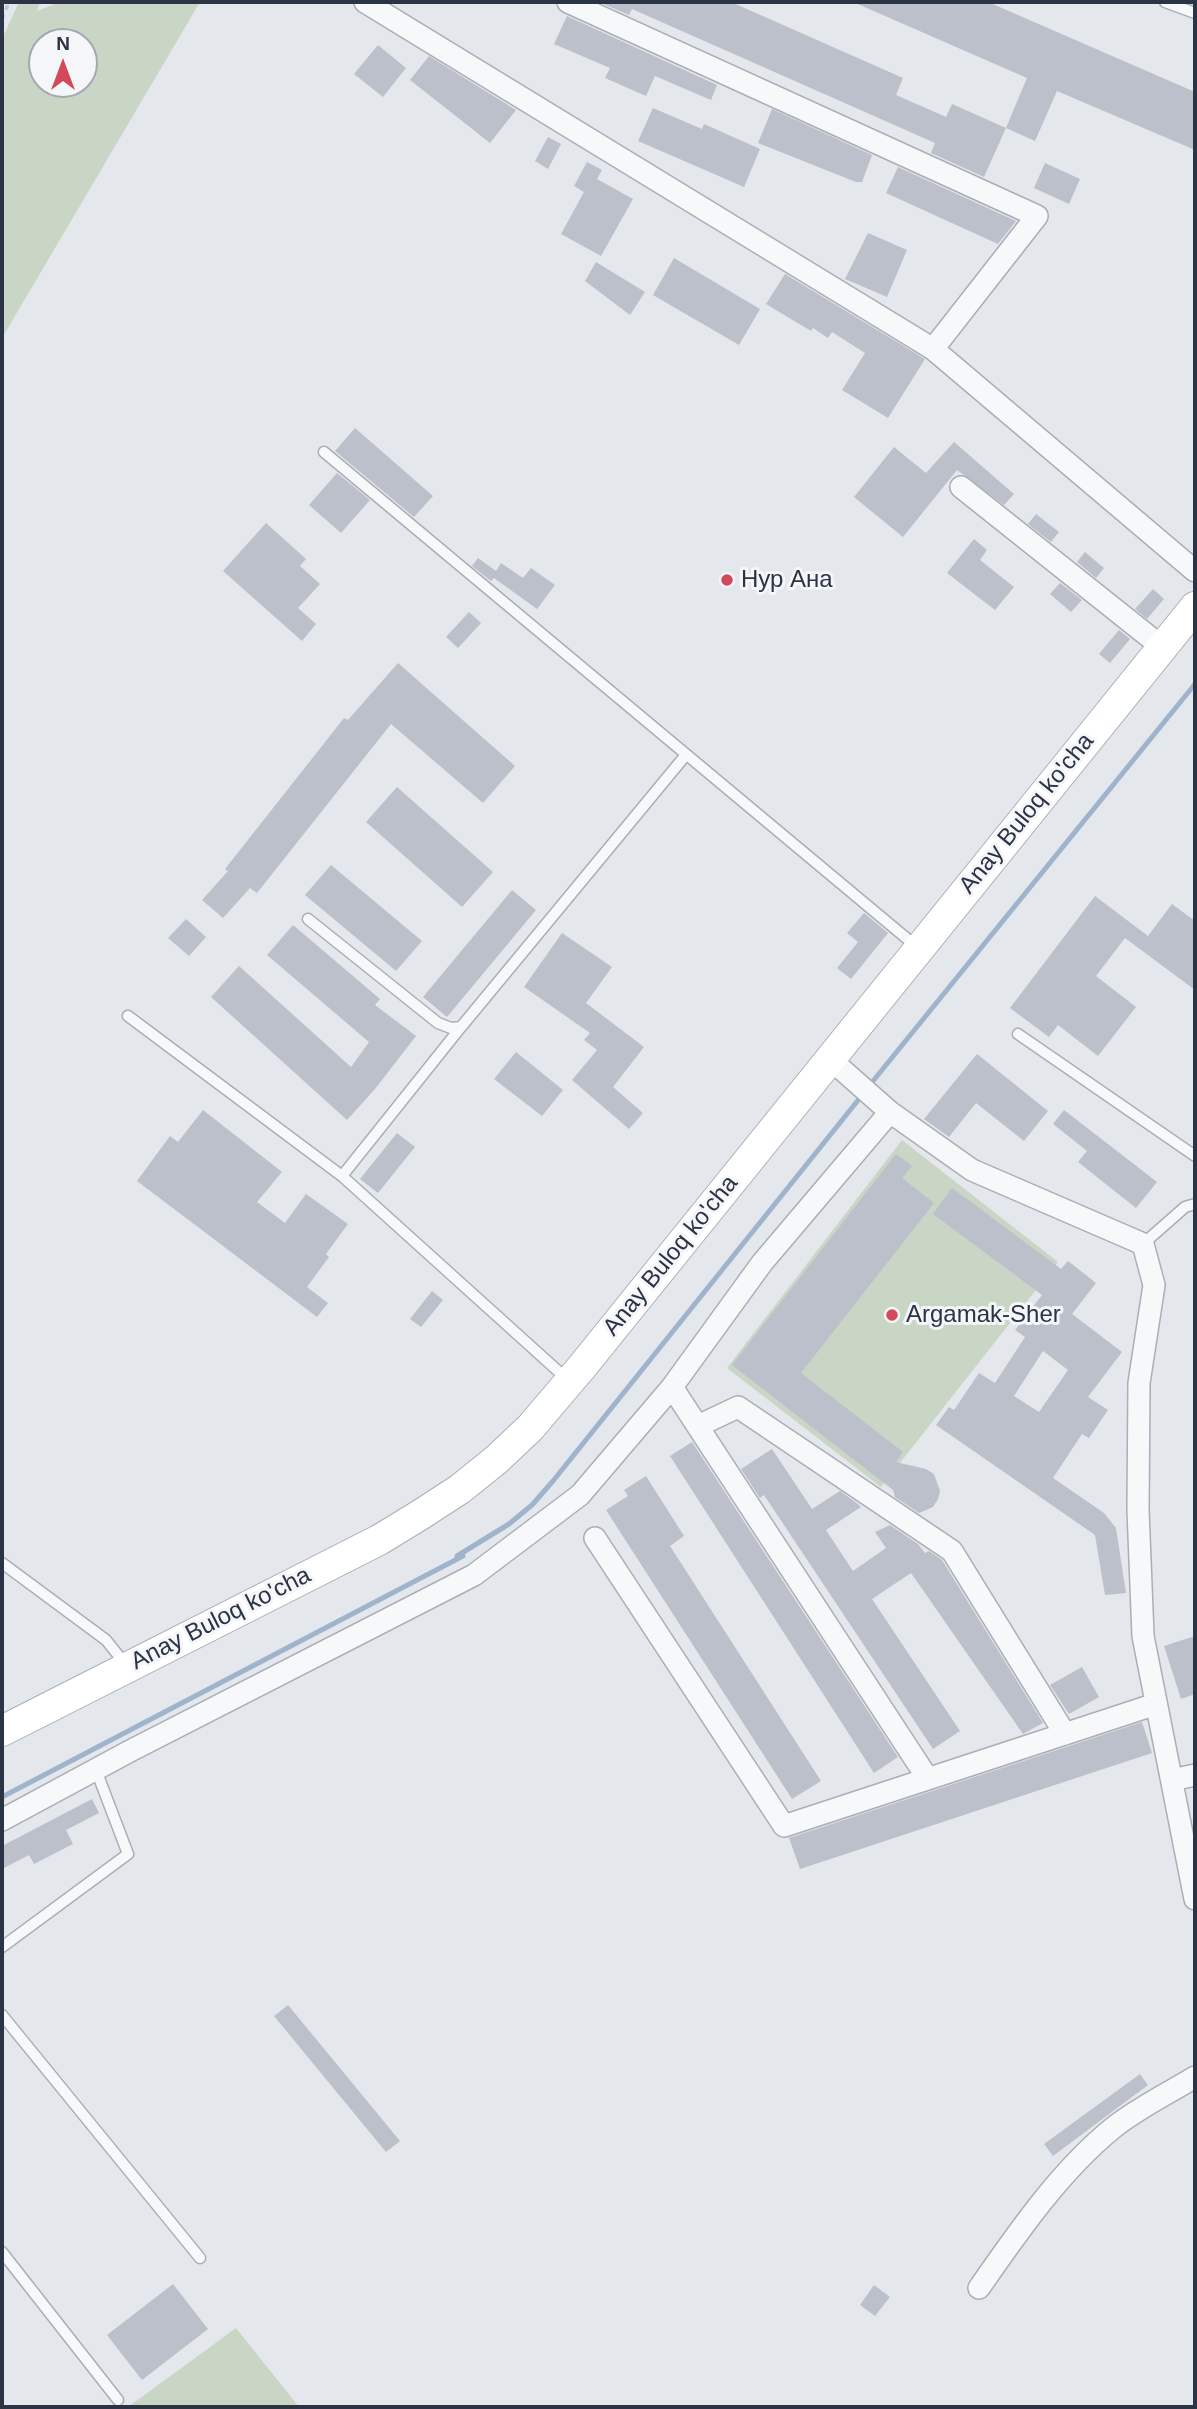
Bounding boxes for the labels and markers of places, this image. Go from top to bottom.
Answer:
place label: Нур Ана [741,566,833,594]
marker: Нур Ана [719,572,735,588]
place label: Argamak-Sher [906,1301,1061,1329]
marker: Argamak-Sher [884,1307,900,1323]

